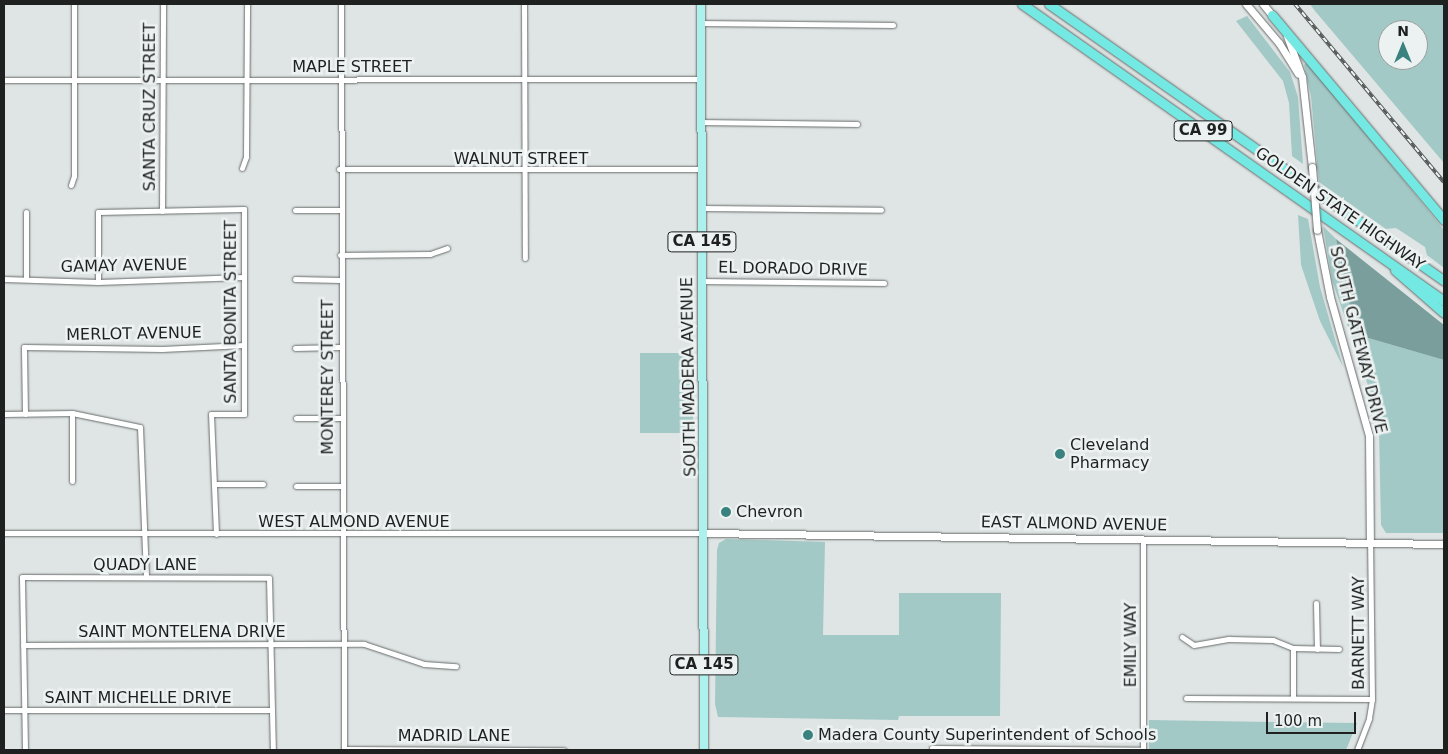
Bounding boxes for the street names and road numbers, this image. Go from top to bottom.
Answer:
street label: SANTA CRUZ STREET [140,23,160,191]
street label: MAPLE STREET [292,57,412,77]
road number: CA 99 [1173,118,1233,144]
street label: GOLDEN STATE HIGHWAY [1252,143,1428,275]
street label: WALNUT STREET [454,149,588,169]
street label: SANTA BONITA STREET [221,220,241,404]
road number: CA 145 [667,230,737,254]
street label: SOUTH GATEWAY DRIVE [1325,245,1391,435]
street label: GAMAY AVENUE [61,255,187,277]
street label: EL DORADO DRIVE [718,258,868,280]
street label: SOUTH MADERA AVENUE [678,277,700,477]
street label: MONTEREY STREET [318,299,338,455]
street label: MERLOT AVENUE [66,323,202,345]
street label: WEST ALMOND AVENUE [258,512,450,532]
street label: EAST ALMOND AVENUE [981,513,1167,535]
street label: QUADY LANE [93,555,197,575]
street label: BARNETT WAY [1349,576,1369,690]
street label: EMILY WAY [1121,603,1141,687]
street label: SAINT MONTELENA DRIVE [78,622,286,642]
road number: CA 145 [669,652,739,678]
street label: SAINT MICHELLE DRIVE [44,688,232,708]
street label: MADRID LANE [398,726,510,746]

